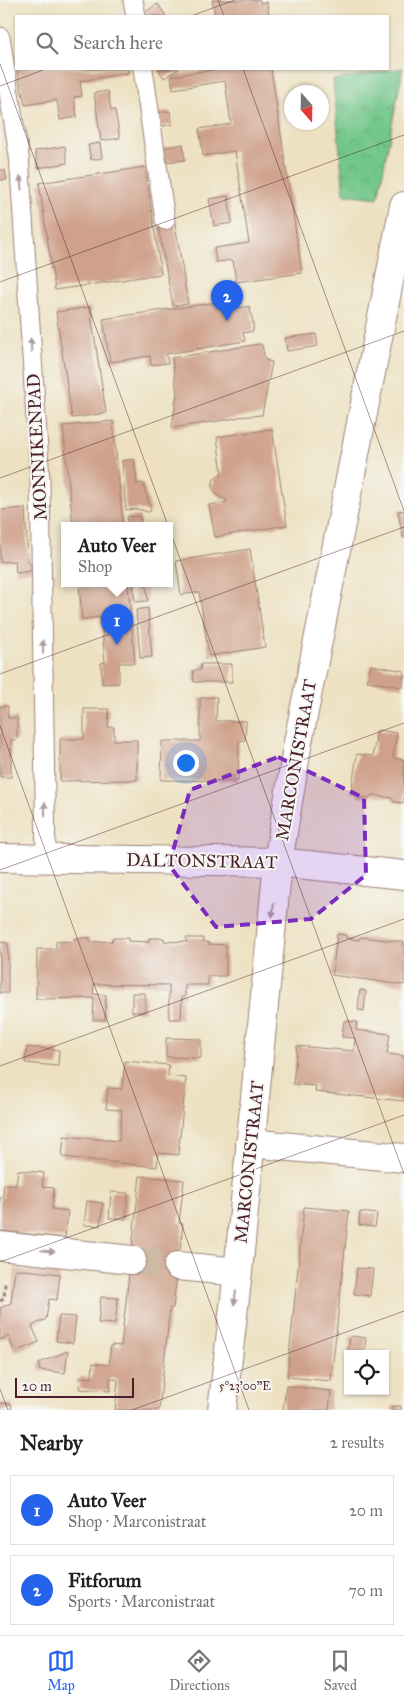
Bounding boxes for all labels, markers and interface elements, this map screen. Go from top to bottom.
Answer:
search box [15,15,389,70]
icon: search [33,29,61,57]
text: Search here [73,31,163,54]
north arrow [284,85,329,130]
one-way arrow [16,174,24,190]
pin: 2 [211,280,243,321]
one-way arrow [27,337,35,353]
street label: MONNIKENPAD [22,373,52,521]
popup [61,522,173,587]
text: Auto Veer [78,534,156,557]
text: Shop [78,557,112,576]
pin: 1 [101,604,133,645]
one-way arrow [39,639,47,655]
street label: MARCONISTRAAT [271,678,321,842]
your location [173,750,199,776]
one-way arrow [41,801,49,817]
street label: DALTONSTRAAT [126,849,278,873]
one-way arrow [269,903,277,919]
street label: MARCONISTRAAT [230,1080,268,1244]
one-way arrow [41,1247,57,1255]
one-way arrow [231,1291,239,1307]
map controls [344,1350,389,1395]
button: locate [344,1350,389,1395]
scale bar [15,1375,134,1398]
text: 20 m [22,1378,52,1395]
text: 5°23'00"E [219,1379,271,1393]
text: Nearby [20,1430,83,1456]
text: 2 results [330,1433,384,1452]
text: Auto Veer [68,1489,146,1512]
text: 1 [34,1501,40,1520]
text: 20 m [349,1501,383,1520]
text: Shop · Marconistraat [68,1512,206,1531]
text: Fitforum [68,1569,142,1592]
text: 2 [33,1581,41,1600]
text: 70 m [348,1581,383,1600]
text: Sports · Marconistraat [68,1592,215,1611]
tab: Map [47,1647,75,1694]
tab: Directions [169,1647,230,1694]
tab: Saved [324,1647,357,1694]

